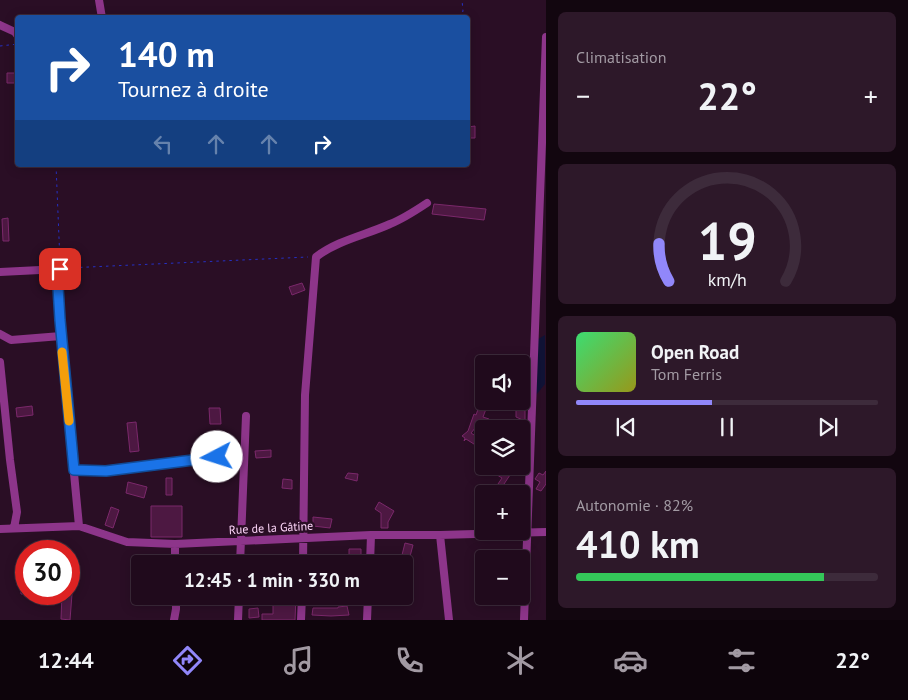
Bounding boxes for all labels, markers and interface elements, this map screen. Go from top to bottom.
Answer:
text: 140 m [118,31,215,77]
icon: right [35,35,100,100]
text: Climatisation [576,47,666,67]
text: 22° [697,71,757,120]
text: Tournez à droite [118,75,269,103]
text: − [576,77,590,114]
text: + [864,77,878,114]
icon: left [149,130,177,158]
icon: ahead [202,130,230,158]
icon: ahead [255,130,283,158]
icon: right [308,130,336,158]
text: 19 [698,207,756,274]
pin [39,248,81,290]
icon: arrive [46,255,74,283]
text: km/h [707,268,747,291]
text: Open Road [651,340,739,364]
map controls [475,355,530,605]
button: sound [475,355,530,410]
text: Tom Ferris [651,364,722,384]
icon: previous [612,413,640,441]
icon: pause [713,413,741,441]
icon: next [814,413,842,441]
button: layers [475,420,530,475]
position arrow [190,430,242,482]
button: + [475,485,530,540]
text: Autonomie · 82% [576,495,693,515]
street label: Rue de la Gâtine [228,518,314,537]
text: 410 km [576,519,700,568]
speed limit sign: 30 [15,540,80,605]
button: − [475,550,530,605]
text: 12:45 · 1 min · 330 m [184,568,360,592]
icon: directions [170,643,205,678]
icon: music [281,643,316,678]
icon: phone [392,643,427,678]
icon: climate [503,643,538,678]
icon: car [613,643,648,678]
icon: filters [724,643,759,678]
text: 12:44 [38,646,94,674]
text: 22° [835,646,870,674]

